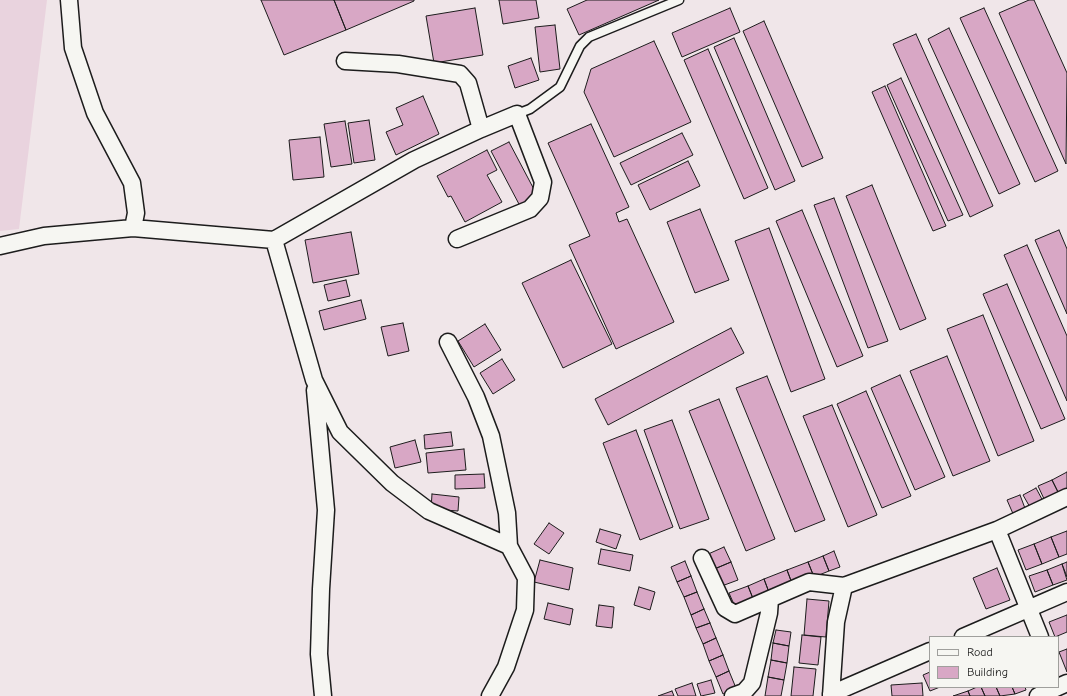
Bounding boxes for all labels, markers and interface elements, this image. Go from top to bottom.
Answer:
legend [929,636,1059,688]
text: Road [967,645,993,659]
text: Building [967,665,1008,679]

